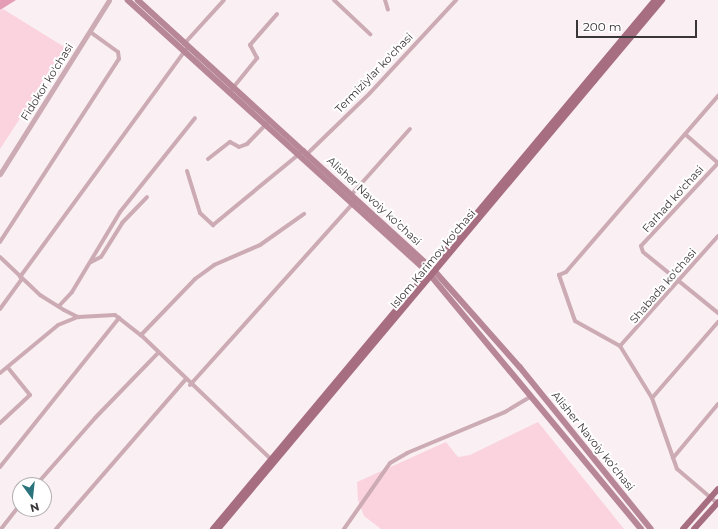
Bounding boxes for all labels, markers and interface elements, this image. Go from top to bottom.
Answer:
scale bar [578,12,699,38]
text: 200 m [583,19,622,34]
street label: Termiziylar ko'chasi [332,30,416,116]
street label: Fidokor ko'chasi [18,41,76,123]
street label: Alisher Navoiy ko’chasi [324,154,424,248]
street label: Farhad ko'chasi [640,163,706,235]
street label: Islom Karimov ko'chasi [388,207,478,311]
street label: Shabada ko'chasi [627,246,699,326]
street label: Alisher Navoiy ko’chasi [549,389,637,493]
north arrow [12,477,52,517]
text: N [29,500,41,516]

